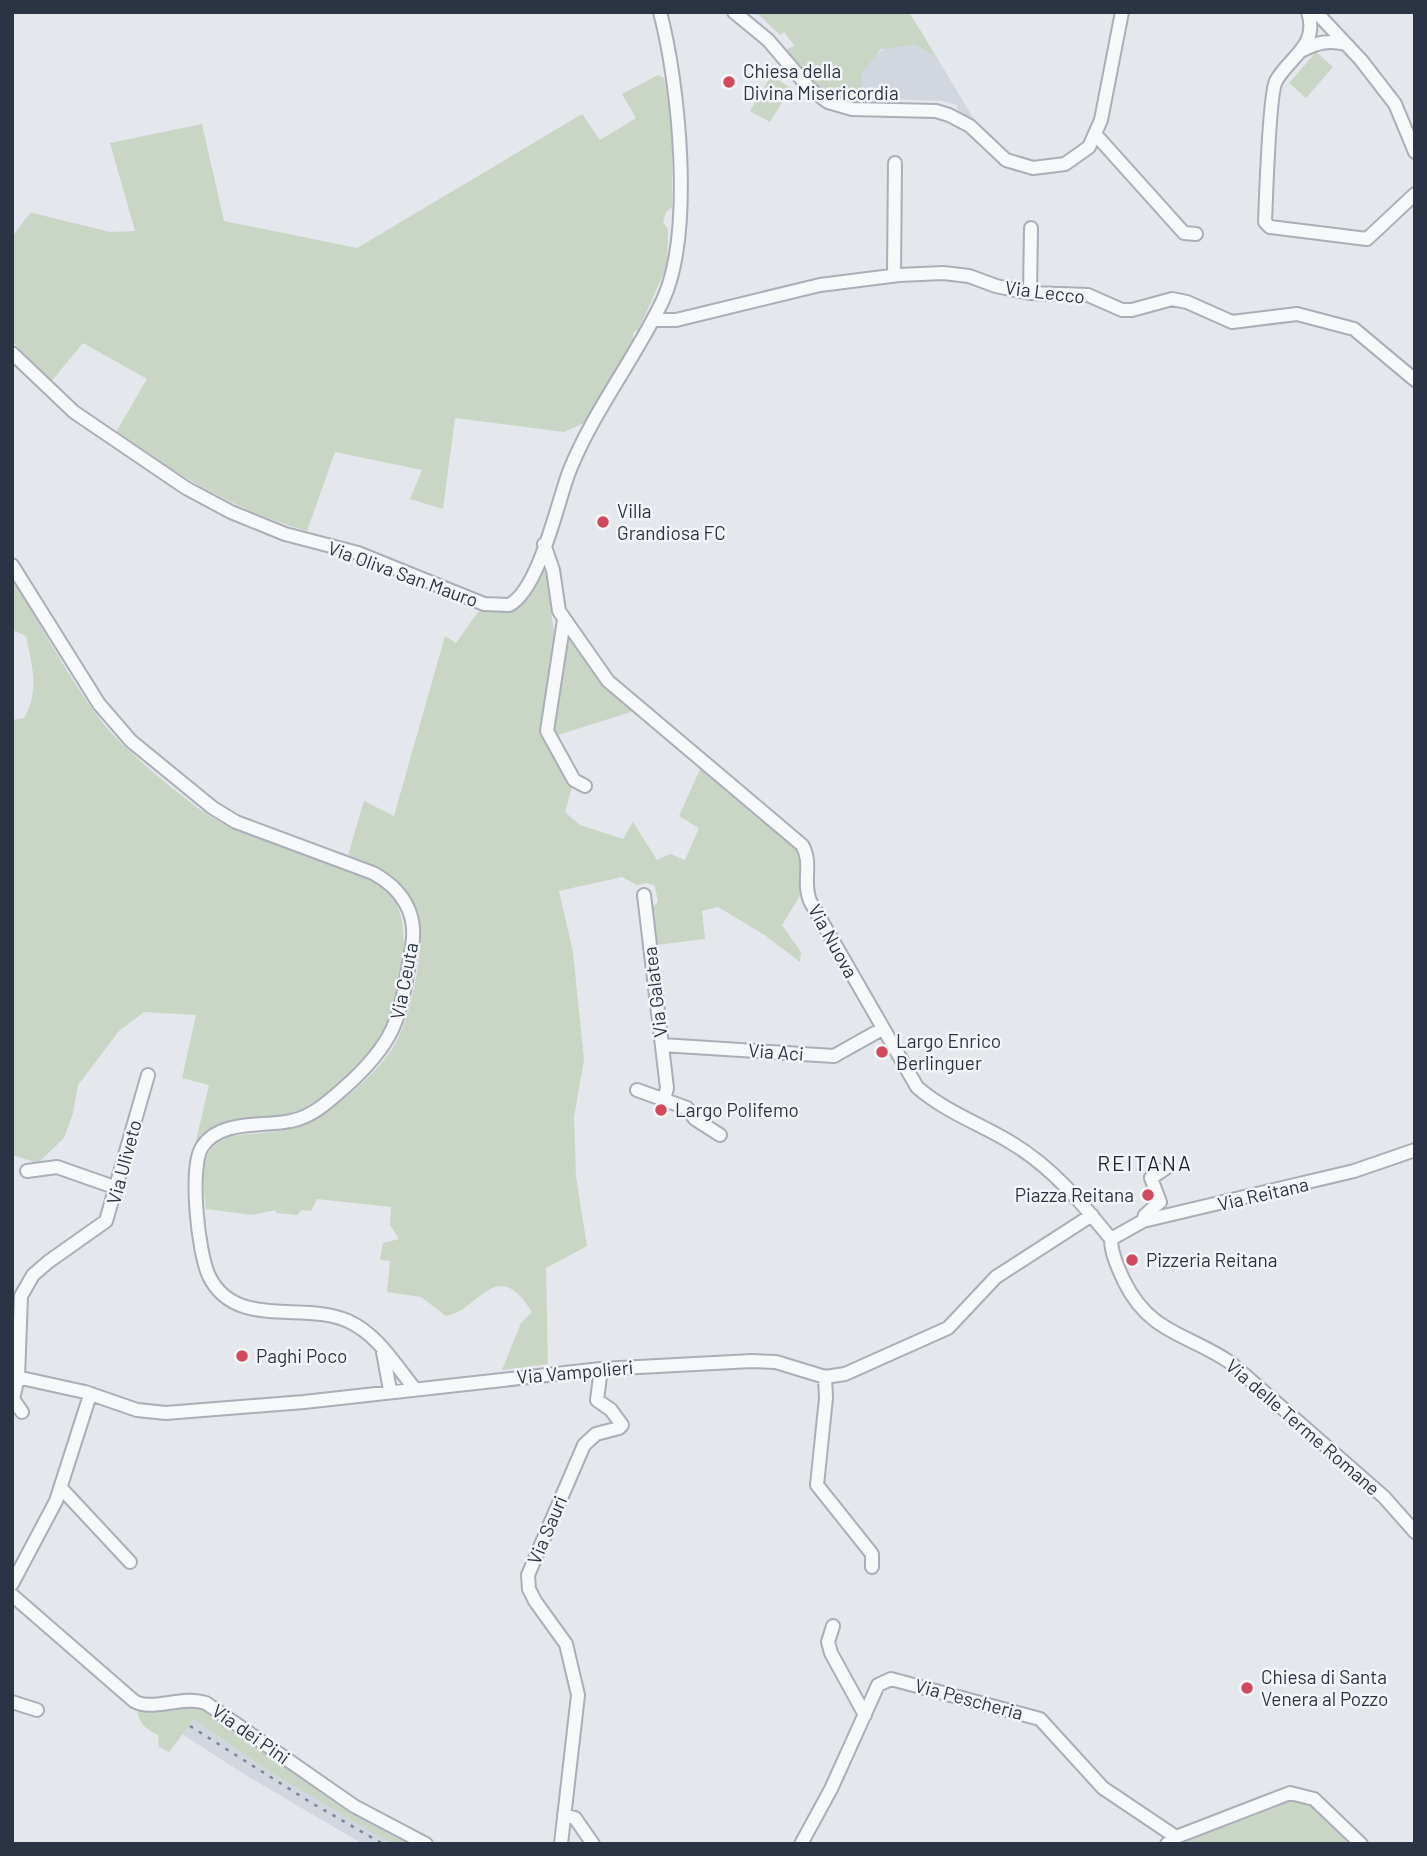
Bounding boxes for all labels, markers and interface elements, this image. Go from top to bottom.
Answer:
place label: Chiesa della Divina Misericordia [743,59,899,104]
marker: Chiesa della Divina Misericordia [721,74,737,90]
street label: Via Lecco [1004,275,1086,308]
place label: Villa Grandiosa FC [617,499,726,544]
marker: Villa Grandiosa FC [595,514,611,530]
street label: Via Oliva San Mauro [325,536,482,611]
street label: Via Nuova [804,900,863,982]
street label: Via Ceuta [385,940,422,1021]
street label: Via Galatea [638,945,671,1039]
place label: Largo Enrico Berlinguer [896,1029,1001,1074]
street label: Via Aci [748,1038,805,1065]
marker: Largo Enrico Berlinguer [874,1044,890,1060]
place label: Largo Polifemo [675,1098,799,1121]
marker: Largo Polifemo [653,1102,669,1118]
street label: Via Uliveto [101,1117,146,1207]
district label: REITANA [1097,1150,1193,1175]
street label: Via Reitana [1215,1172,1311,1215]
place label: Piazza Reitana [1015,1183,1134,1206]
marker: Piazza Reitana [1140,1187,1156,1203]
place label: Pizzeria Reitana [1146,1248,1278,1271]
marker: Pizzeria Reitana [1124,1252,1140,1268]
place label: Paghi Poco [256,1344,347,1367]
marker: Paghi Poco [234,1348,250,1364]
street label: Via delle Terme Romane [1222,1354,1385,1500]
street label: Via Vampolieri [516,1355,634,1388]
street label: Via Sauri [522,1492,571,1568]
place label: Chiesa di Santa Venera al Pozzo [1261,1665,1388,1710]
street label: Via Pescheria [912,1673,1026,1724]
marker: Chiesa di Santa Venera al Pozzo [1239,1680,1255,1696]
street label: Via dei Pini [208,1698,295,1769]

